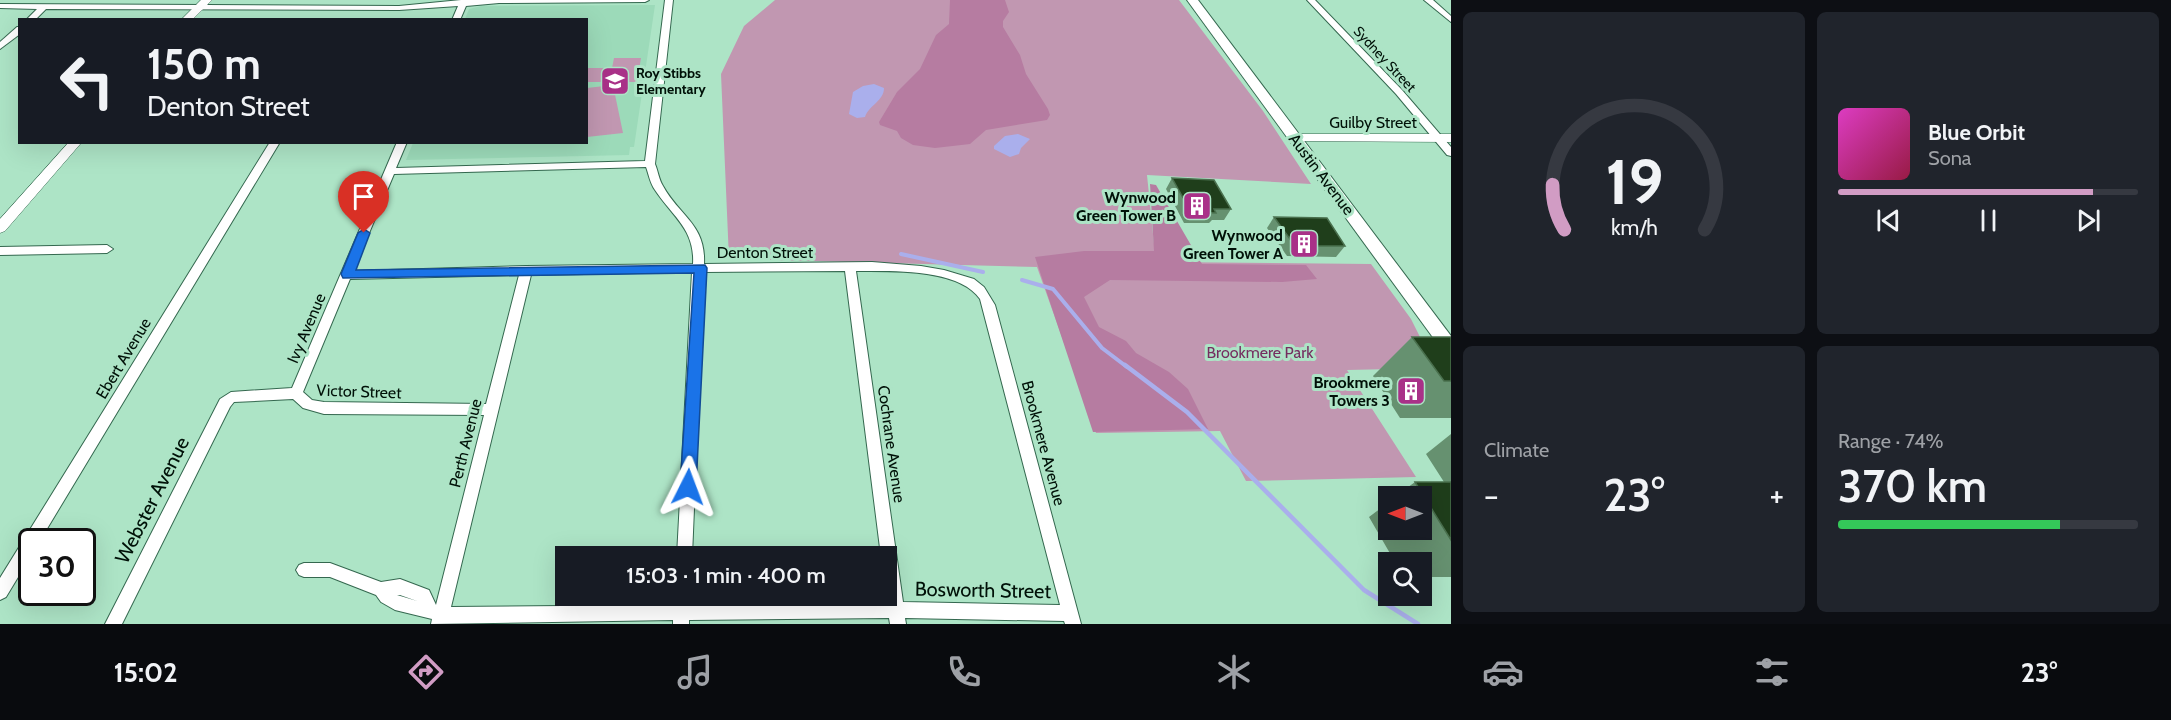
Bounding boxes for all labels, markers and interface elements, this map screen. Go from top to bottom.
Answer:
street label: Sydney Street [1350,22,1420,96]
text: 150 m [147,38,261,90]
icon: left [48,42,126,120]
place label: Roy Stibbs Elementary [636,64,706,98]
school or university icon: Roy Stibbs Elementary [599,65,631,97]
text: Denton Street [147,90,310,123]
street label: Guilby Street [1329,113,1417,132]
text: Blue Orbit [1928,119,2025,146]
street label: Austin Avenue [1285,130,1358,219]
text: 19 [1605,144,1663,220]
text: Sona [1928,146,1971,170]
pin [338,171,389,233]
icon: arrive [347,180,380,213]
place label: Wynwood Green Tower B [1076,188,1176,225]
building icon: Wynwood Green Tower B [1181,190,1213,222]
icon: previous [1872,204,1905,237]
icon: pause [1972,204,2005,237]
icon: next [2072,204,2105,237]
text: km/h [1611,214,1657,240]
place label: Wynwood Green Tower A [1183,226,1283,263]
building icon: Wynwood Green Tower A [1288,228,1320,260]
street label: Denton Street [717,243,814,262]
street label: Ivy Avenue [283,290,330,366]
street label: Ebert Avenue [92,314,155,402]
park label: Brookmere Park [1207,343,1314,362]
place label: Brookmere Towers 3 [1313,373,1390,410]
building icon: Brookmere Towers 3 [1395,375,1427,407]
street label: Brookmere Avenue [1018,379,1069,508]
street label: Victor Street [316,381,402,402]
street label: Cochrane Avenue [874,384,909,504]
street label: Perth Avenue [445,397,486,489]
text: Range · 74% [1838,429,1944,453]
street label: Webster Avenue [110,433,194,567]
text: Climate [1484,438,1549,462]
position arrow [656,455,720,519]
text: 370 km [1838,459,1987,513]
text: 23° [1603,468,1665,522]
text: − [1484,475,1499,515]
text: + [1769,475,1784,515]
north arrow [1378,486,1432,540]
map controls [1378,486,1432,606]
speed limit sign: 30 [18,528,96,606]
button: search [1378,552,1432,606]
text: 15:03 · 1 min · 400 m [626,562,826,589]
street label: Bosworth Street [915,577,1052,603]
icon: directions [405,651,447,693]
icon: music [674,651,716,693]
icon: phone [943,651,985,693]
icon: climate [1213,651,1255,693]
icon: car [1482,651,1524,693]
icon: filters [1751,651,1793,693]
text: 15:02 [114,656,177,689]
text: 23° [2021,656,2057,689]

